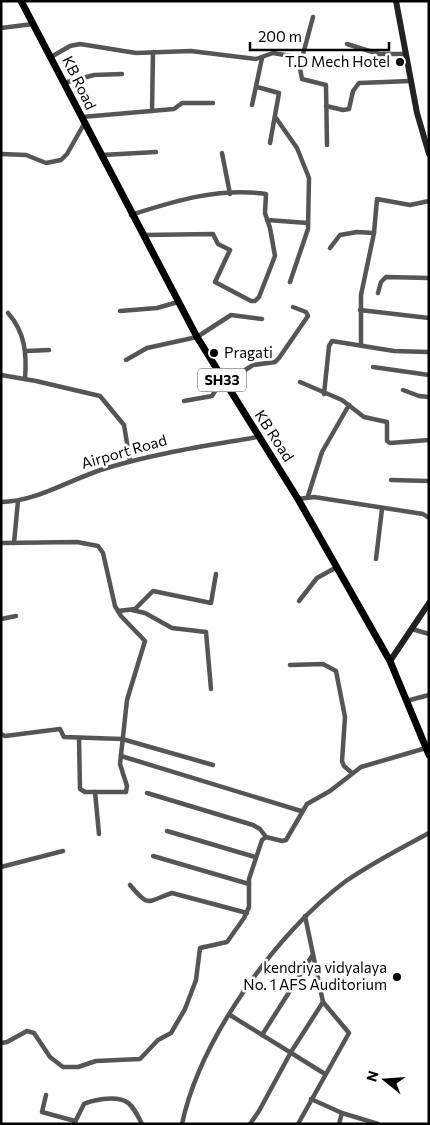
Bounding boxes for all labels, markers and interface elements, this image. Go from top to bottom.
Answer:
scale bar [250,20,389,52]
text: 200 m [258,27,302,45]
place label: T.D Mech Hotel [285,52,390,70]
street label: KB Road [59,53,101,112]
marker: T.D Mech Hotel [394,56,406,68]
place label: Pragati [224,343,273,361]
marker: Pragati [208,347,220,359]
road number: SH33 [198,368,246,392]
street label: KB Road [252,406,298,465]
street label: Airport Road [79,430,169,472]
place label: kendriya vidyalaya No. 1 AFS Auditorium [243,958,387,993]
marker: kendriya vidyalaya No. 1 AFS Auditorium [391,971,403,983]
north arrow [360,1055,410,1105]
text: N [362,1069,382,1084]

